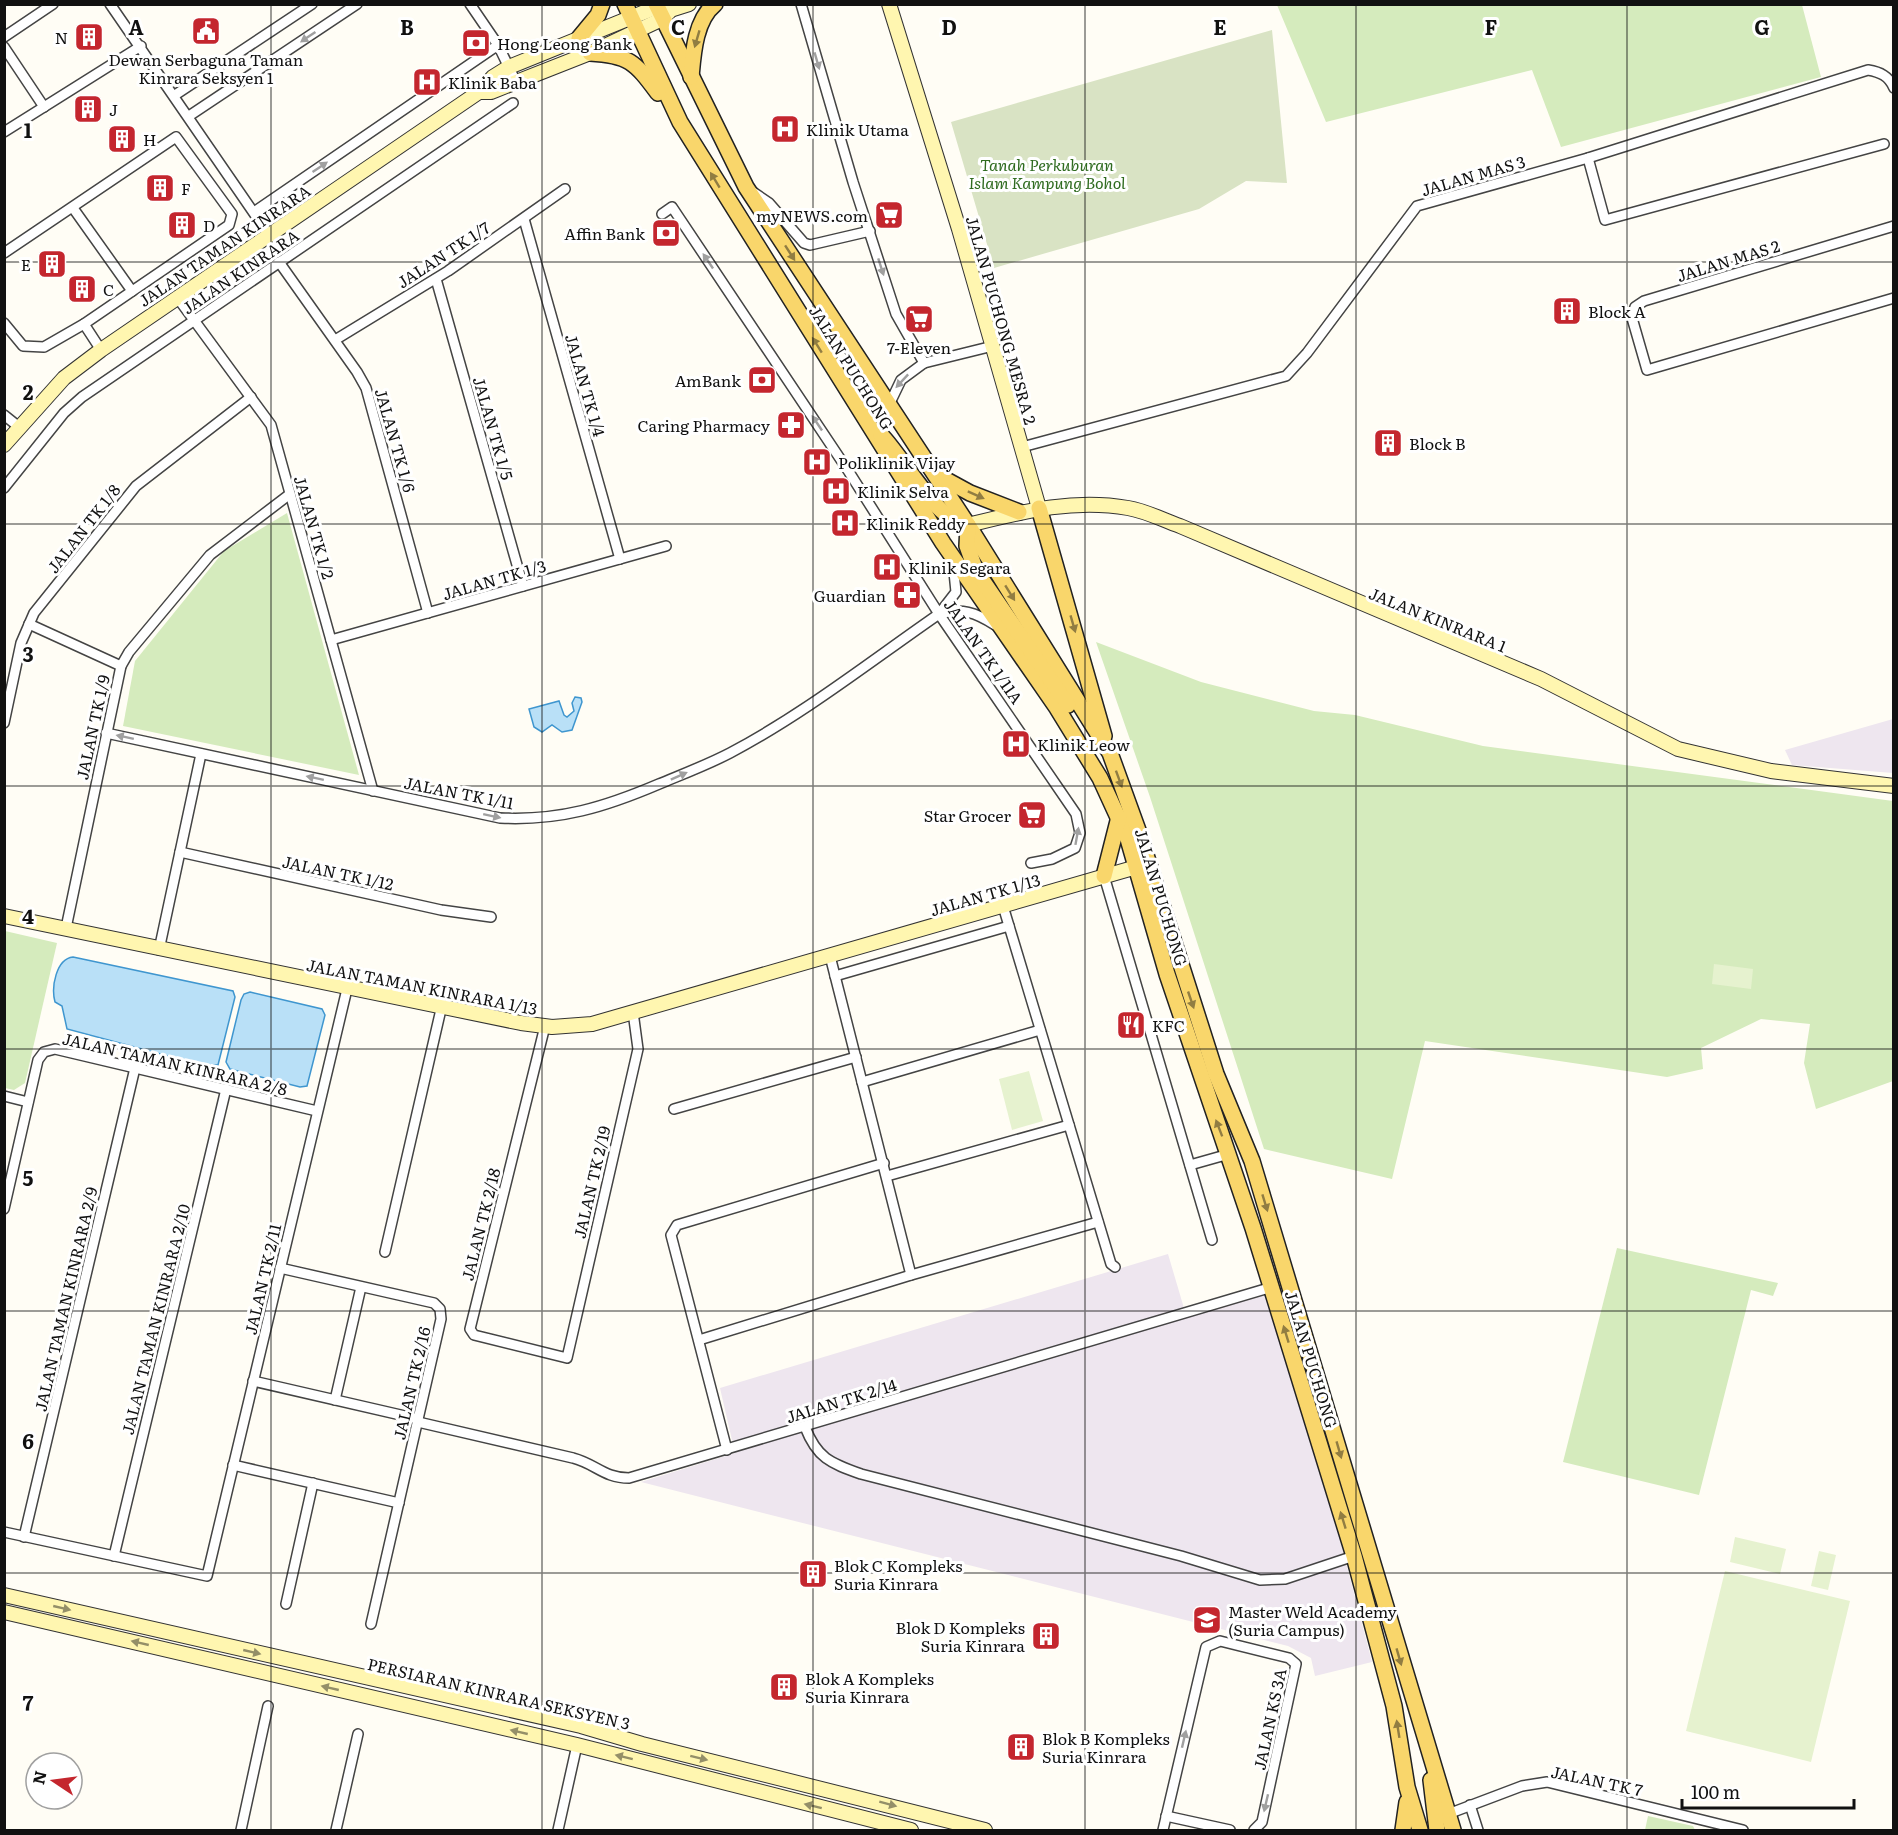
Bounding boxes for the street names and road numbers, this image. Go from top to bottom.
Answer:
street label: JALAN MAS 3 [1418,149,1528,201]
street label: JALAN TAMAN KINRARA [133,178,315,312]
street label: JALAN PUCHONG MESRA 2 [961,213,1043,427]
street label: JALAN TK 1/7 [392,215,494,293]
street label: JALAN KINRARA [177,223,304,319]
street label: JALAN MAS 2 [1673,233,1783,287]
street label: JALAN PUCHONG [804,300,900,434]
street label: JALAN TK 1/4 [560,331,612,439]
street label: JALAN TK 1/5 [468,373,520,483]
street label: JALAN TK 1/6 [370,385,422,495]
street label: JALAN TK 1/2 [289,472,341,582]
street label: JALAN TK 1/8 [41,478,126,578]
street label: JALAN TK 1/3 [439,553,549,605]
street label: JALAN KINRARA 1 [1366,580,1511,658]
street label: JALAN TK 1/11A [939,594,1029,709]
street label: JALAN TK 1/9 [69,672,115,782]
street label: JALAN TK 1/11 [402,770,516,815]
street label: JALAN PUCHONG [1130,825,1194,969]
street label: JALAN TK 1/12 [280,849,396,895]
street label: JALAN TK 1/13 [927,867,1043,921]
street label: JALAN TAMAN KINRARA 1/13 [304,952,540,1020]
street label: JALAN TAMAN KINRARA 2/8 [60,1025,290,1101]
street label: JALAN TK 2/19 [566,1123,616,1241]
street label: JALAN TK 2/18 [454,1165,506,1283]
street label: JALAN TAMAN KINRARA 2/9 [27,1184,103,1414]
street label: JALAN TAMAN KINRARA 2/10 [115,1201,195,1437]
street label: JALAN TK 2/11 [238,1221,287,1337]
street label: JALAN PUCHONG [1280,1287,1344,1431]
street label: JALAN TK 2/16 [386,1324,436,1442]
street label: JALAN TK 2/14 [783,1372,900,1428]
street label: PERSIARAN KINRARA SEKSYEN 3 [365,1651,633,1735]
street label: JALAN KS 3A [1247,1666,1292,1772]
street label: JALAN TK 7 [1549,1759,1645,1801]

